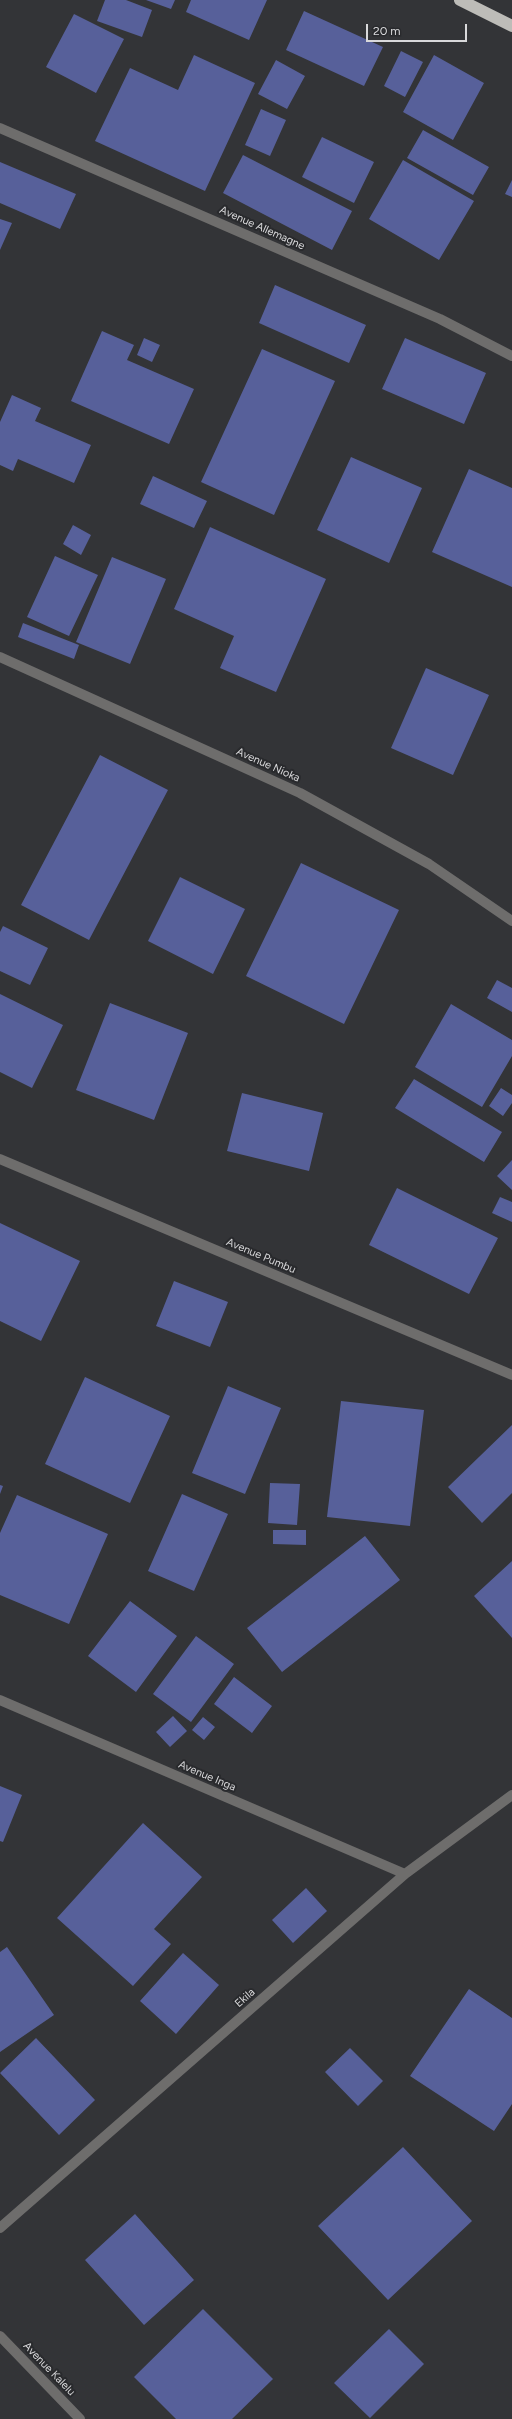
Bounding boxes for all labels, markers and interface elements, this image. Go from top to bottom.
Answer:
scale bar [368,16,469,42]
text: 20 m [373,24,401,38]
street label: Avenue Allemagne [217,203,307,253]
street label: Avenue Nioka [234,745,302,785]
street label: Avenue Pumbu [224,1235,298,1277]
street label: Avenue Inga [176,1758,238,1794]
street label: Ekila [232,1986,258,2010]
street label: Avenue Kalelu [20,2340,78,2398]

